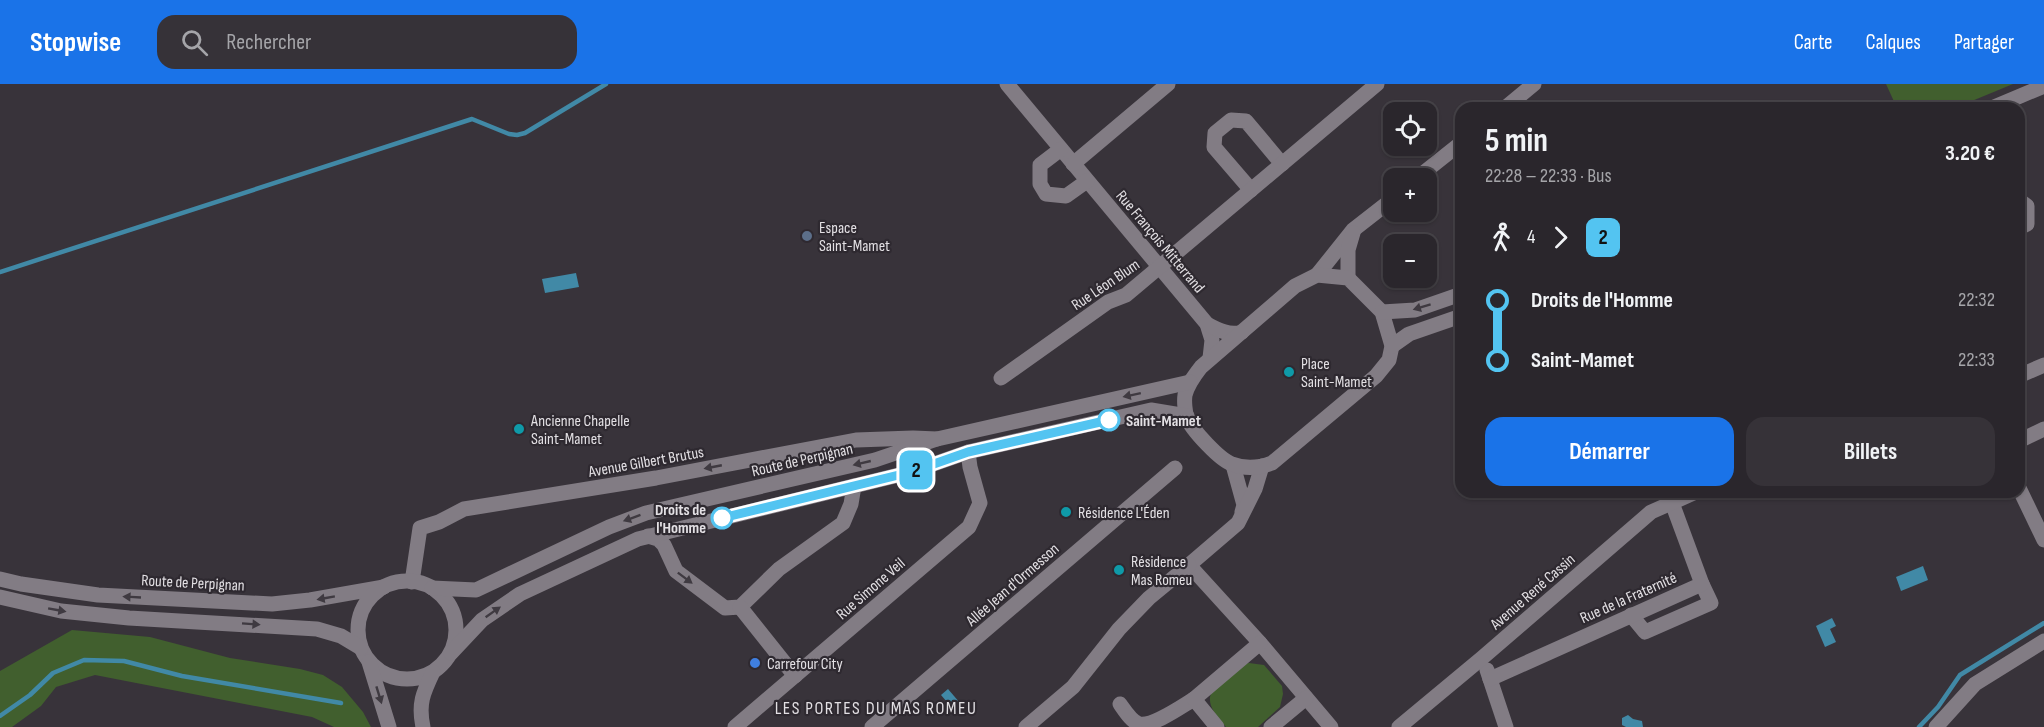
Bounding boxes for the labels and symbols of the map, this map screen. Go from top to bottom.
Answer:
street label: Rue François Mitterrand [1111,187,1208,297]
place label: Espace Saint-Mamet [819,219,890,256]
marker: Espace Saint-Mamet [800,229,814,243]
street label: Rue Léon Blum [1068,255,1144,315]
one-way arrow [1413,303,1431,312]
place label: Place Saint-Mamet [1301,355,1372,392]
marker: Place Saint-Mamet [1282,365,1296,379]
one-way arrow [1123,390,1142,400]
marker: Saint-Mamet [1098,409,1120,431]
place label: Ancienne Chapelle Saint-Mamet [530,412,630,449]
place label: Saint-Mamet [1126,412,1201,431]
marker: Ancienne Chapelle Saint-Mamet [512,422,526,436]
street label: Route de Perpignan [750,440,855,481]
street label: Avenue Gilbert Brutus [586,443,706,482]
line badge: 2 [896,450,936,490]
one-way arrow [853,459,872,468]
one-way arrow [703,463,722,472]
place label: Droits de l'Homme [655,501,706,538]
place label: Résidence L'Éden [1078,504,1170,523]
marker: Résidence L'Éden [1059,505,1073,519]
marker: Droits de l'Homme [711,507,733,529]
one-way arrow [623,514,641,524]
street label: Allée Jean d'Ormesson [962,540,1063,631]
street label: Avenue René Cassin [1486,550,1579,635]
place label: Résidence Mas Romeu [1131,553,1192,590]
street label: Rue Simone Veil [833,554,909,624]
marker: Résidence Mas Romeu [1112,563,1126,577]
street label: Rue de la Fraternité [1577,569,1680,628]
street label: Route de Perpignan [141,571,245,596]
one-way arrow [677,572,693,584]
one-way arrow [122,593,141,602]
one-way arrow [317,593,336,602]
one-way arrow [48,606,67,615]
one-way arrow [484,606,500,618]
one-way arrow [242,619,261,629]
place label: Carrefour City [767,655,843,674]
marker: Carrefour City [748,656,762,670]
one-way arrow [375,686,384,704]
district label: LES PORTES DU MAS ROMEU [775,698,977,719]

